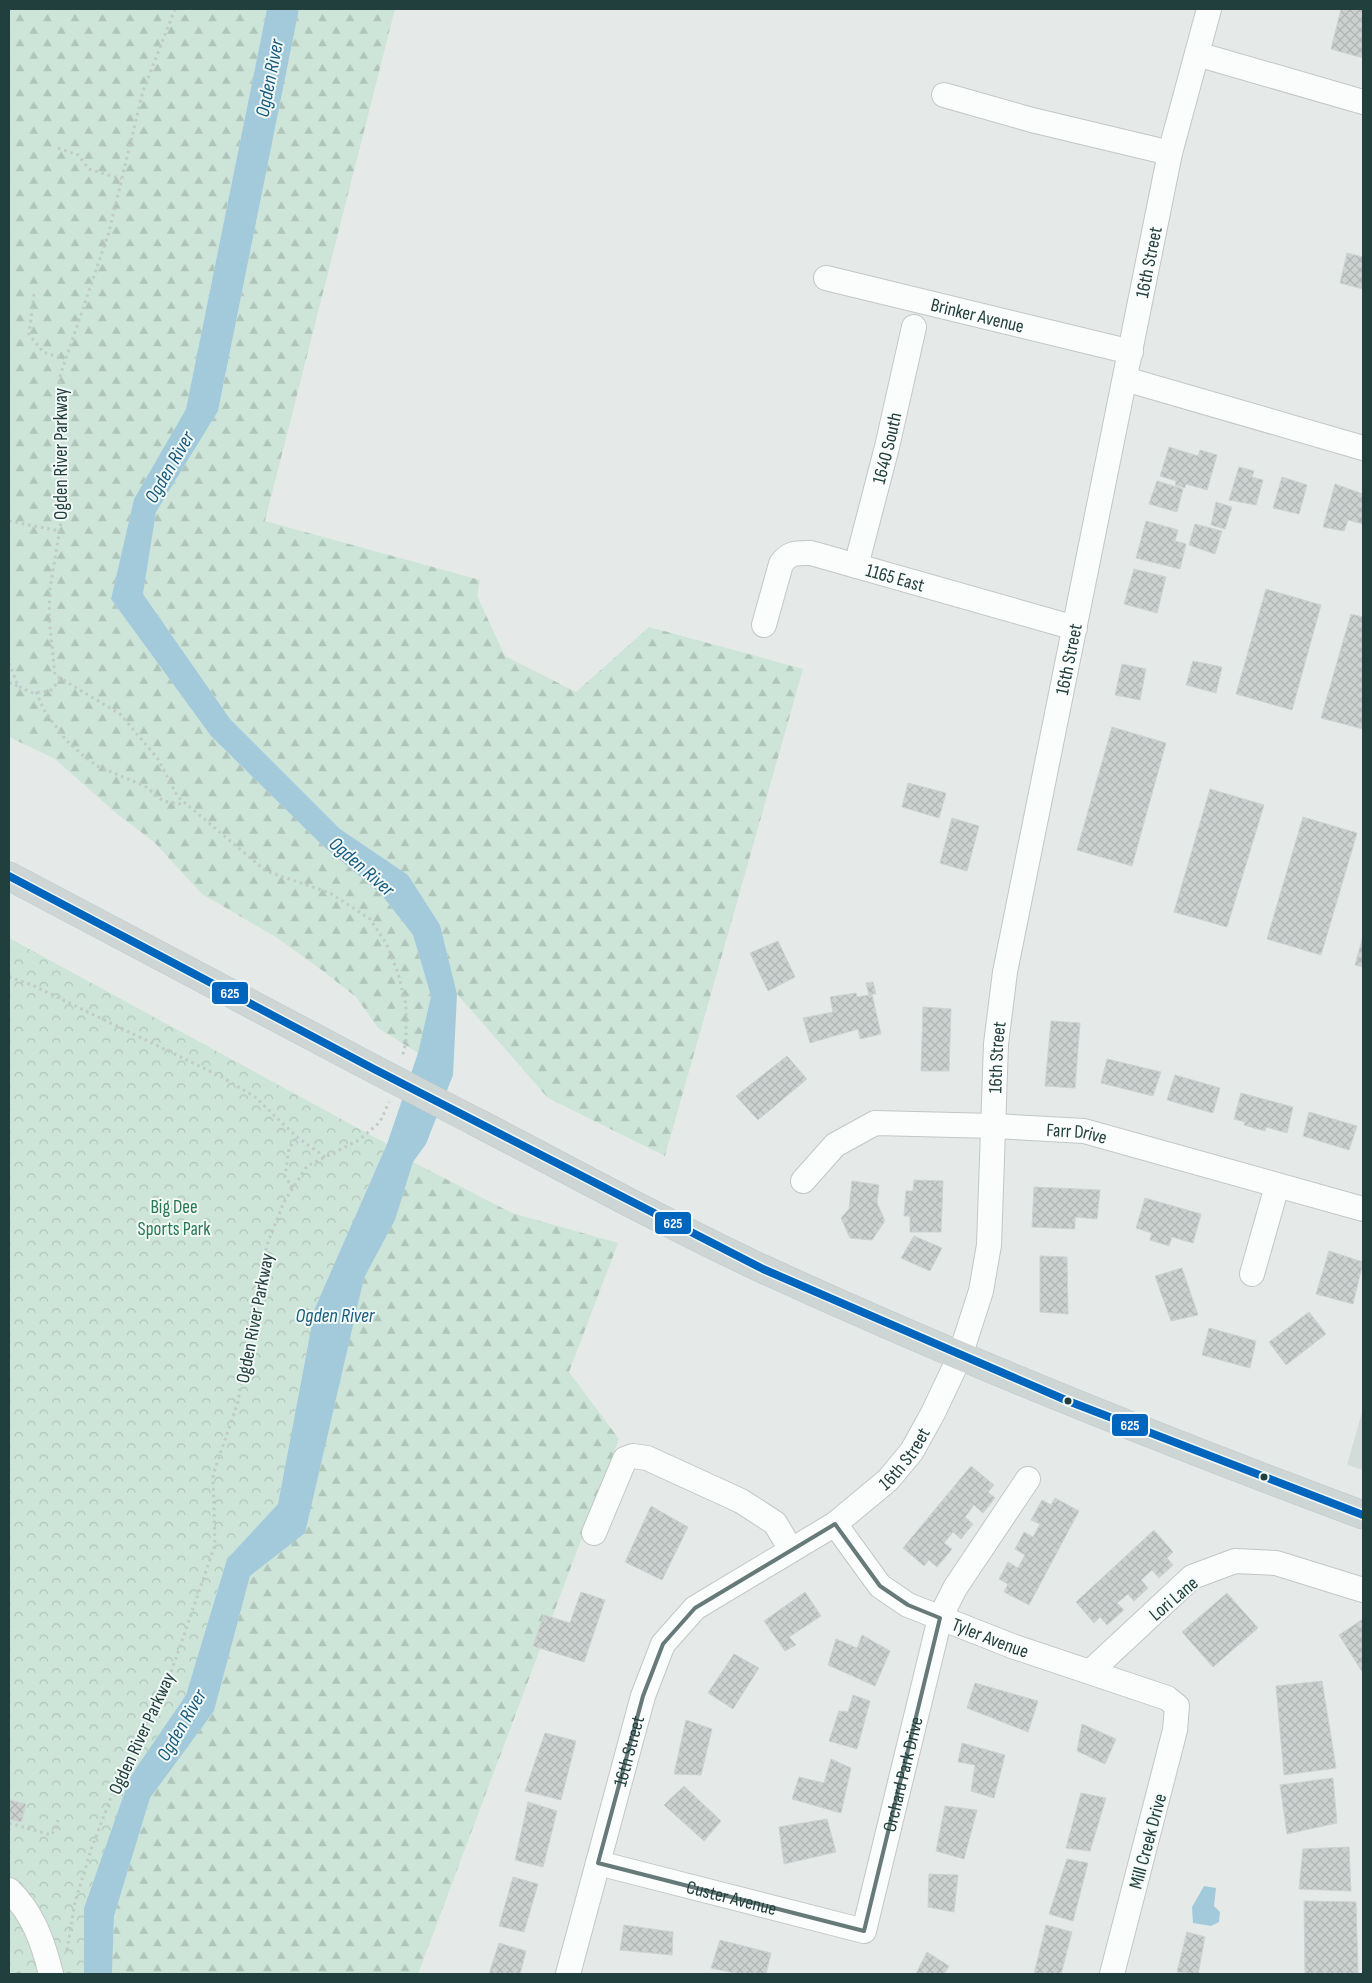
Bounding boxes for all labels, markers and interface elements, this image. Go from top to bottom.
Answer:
water label: Ogden River [251,36,290,119]
street label: 16th Street [1131,225,1168,300]
street label: Brinker Avenue [928,294,1026,339]
street label: Ogden River Parkway [50,387,73,520]
street label: 1640 South [868,410,907,486]
water label: Ogden River [140,426,201,508]
street label: 1165 East [863,559,927,598]
street label: 16th Street [1051,622,1088,697]
water label: Ogden River [324,832,400,903]
line badge: 625 [211,981,249,1005]
text: 625 [221,985,239,1002]
street label: 16th Street [984,1020,1012,1094]
street label: Farr Drive [1046,1119,1109,1150]
park label: Big Dee Sports Park [138,1196,211,1241]
line badge: 625 [654,1211,692,1235]
text: 625 [664,1215,682,1232]
street label: Ogden River Parkway [232,1251,279,1385]
water label: Ogden River [296,1304,376,1328]
unlabelled marker [1063,1396,1073,1406]
line badge: 625 [1111,1413,1149,1437]
text: 625 [1121,1417,1139,1434]
street label: 16th Street [875,1424,936,1496]
unlabelled marker [1259,1472,1269,1482]
street label: Lori Lane [1145,1572,1203,1626]
street label: Tyler Avenue [948,1613,1031,1664]
street label: Ogden River Parkway [104,1668,181,1798]
water label: Ogden River [152,1684,213,1766]
street label: 16th Street [609,1713,650,1789]
street label: Orchard Park Drive [878,1715,929,1834]
street label: Mill Creek Drive [1125,1791,1172,1892]
street label: Custer Avenue [684,1876,779,1921]

